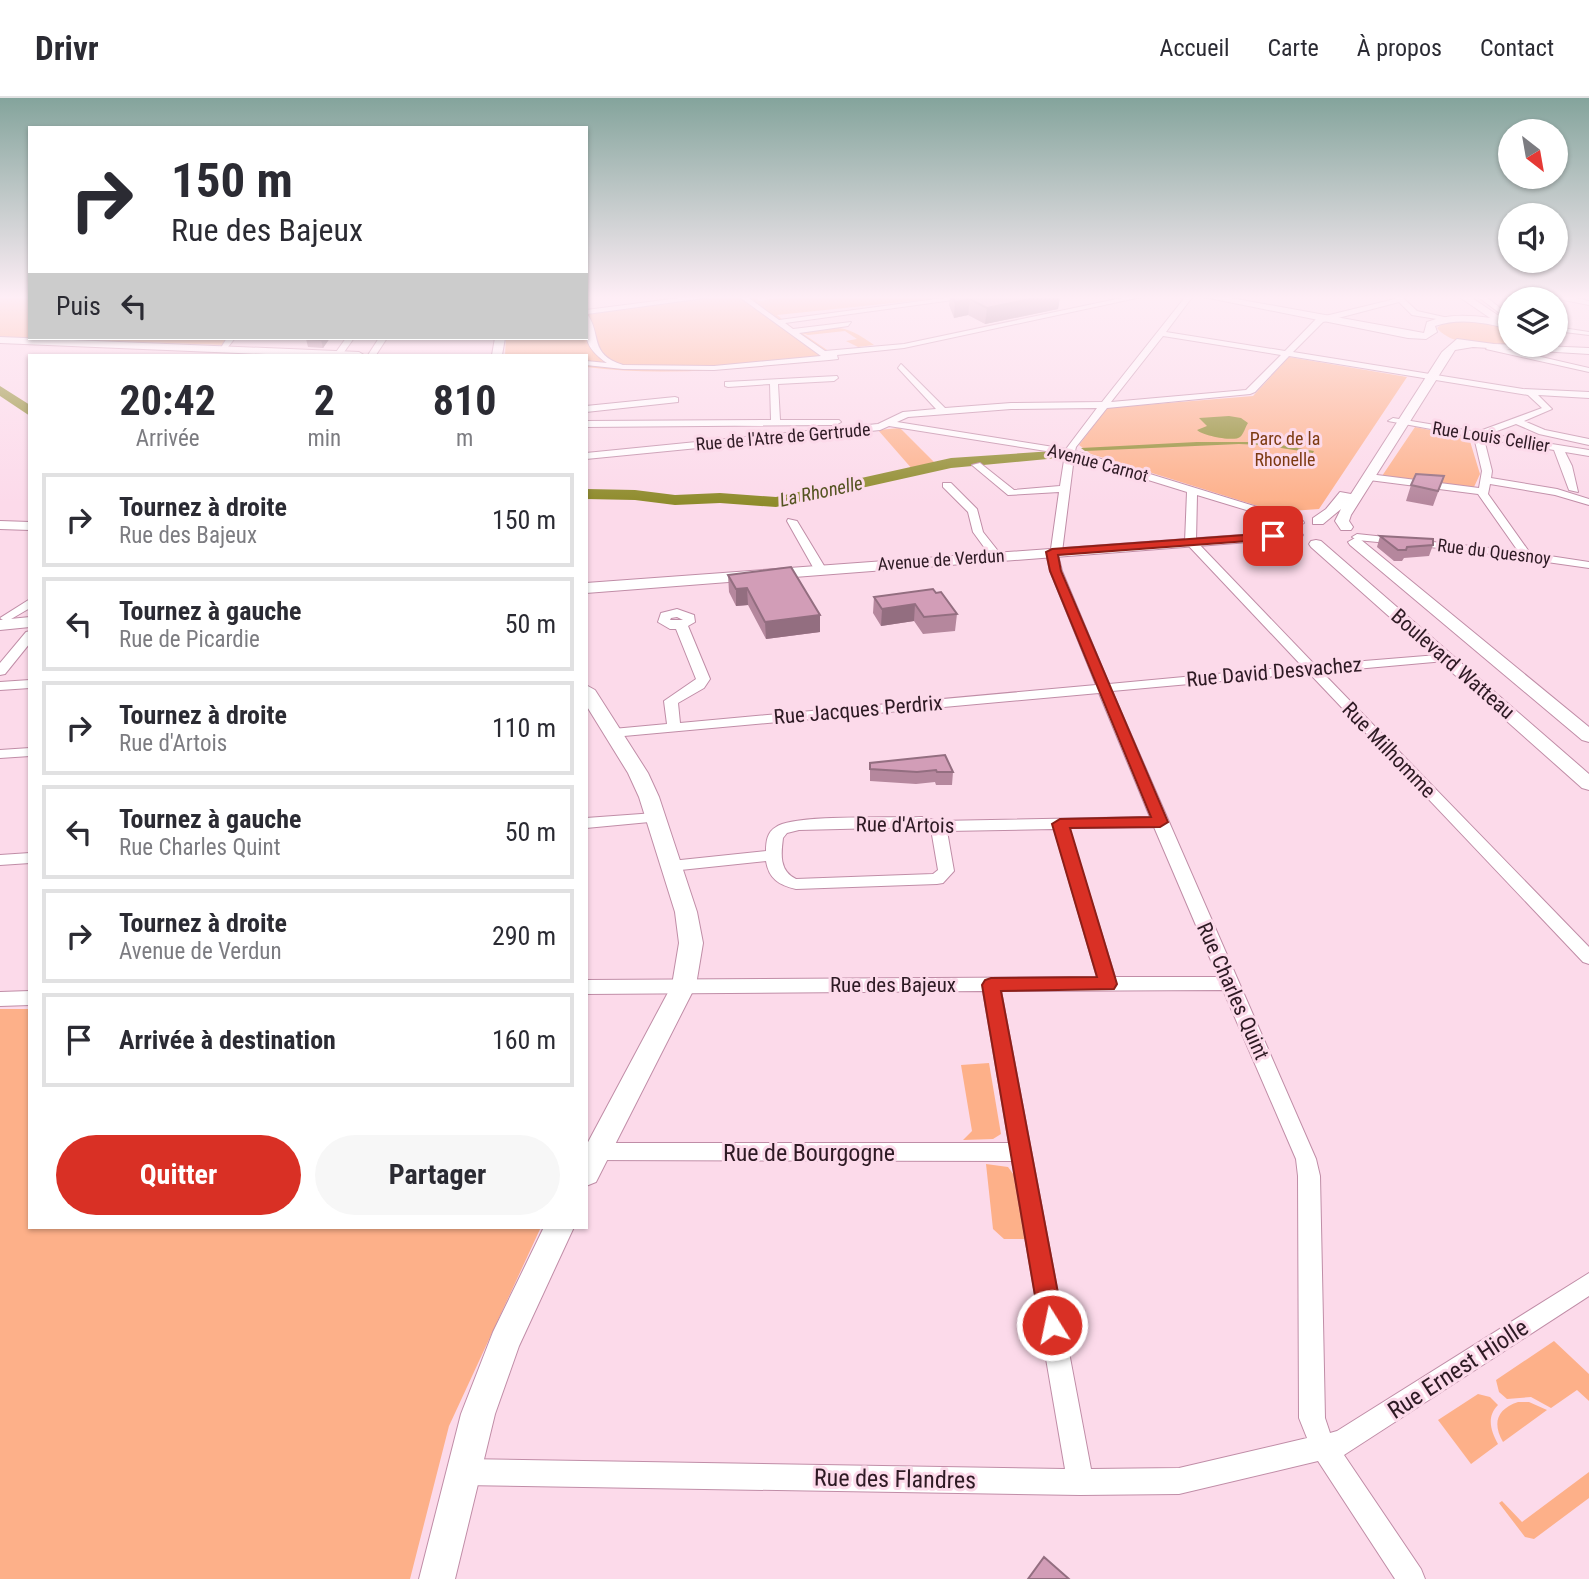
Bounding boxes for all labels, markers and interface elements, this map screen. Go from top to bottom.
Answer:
text: Drivr [35,29,99,68]
text: Accueil [1160,34,1229,62]
text: Carte [1267,34,1319,62]
text: À propos [1357,34,1442,62]
text: Contact [1480,34,1554,62]
north arrow [1498,119,1568,189]
map controls [1498,119,1568,357]
text: 150 m [171,152,293,209]
icon: right [56,154,147,245]
button: sound [1498,203,1568,273]
text: Rue des Bajeux [171,211,363,249]
icon: left [115,287,153,325]
button: layers [1498,287,1568,357]
text: Puis [56,291,101,321]
text: 20:42 [120,376,216,425]
text: 2 [314,376,335,425]
text: 810 [433,376,496,425]
street label: Rue Louis Cellier [1431,417,1552,456]
street label: Rue de l'Atre de Gertrude [695,418,871,455]
text: Arrivée [136,425,200,452]
text: min [307,425,341,452]
text: m [456,425,473,452]
park label: Parc de la Rhonelle [1250,428,1320,470]
street label: Avenue Carnot [1046,439,1151,486]
water label: La Rhonelle [777,471,865,512]
text: Tournez à droite [119,492,287,522]
icon: right [60,501,98,539]
text: 150 m [492,505,556,535]
pin [1243,506,1303,566]
icon: arrive [1254,517,1292,555]
text: Rue des Bajeux [119,522,257,549]
street label: Rue du Quesnoy [1436,534,1552,569]
street label: Avenue de Verdun [877,545,1005,574]
text: Tournez à gauche [119,596,301,626]
street label: Boulevard Watteau [1387,604,1519,724]
icon: left [60,605,98,643]
text: 50 m [505,609,556,639]
text: Rue de Picardie [119,626,260,653]
street label: Rue David Desvachez [1185,652,1363,692]
street label: Rue Jacques Perdrix [773,691,943,729]
street label: Rue Milhomme [1337,697,1441,803]
text: Tournez à droite [119,700,287,730]
icon: right [60,709,98,747]
text: 110 m [492,713,556,743]
text: Rue d'Artois [119,730,227,757]
text: Tournez à gauche [119,804,301,834]
street label: Rue d'Artois [855,812,955,838]
icon: left [60,813,98,851]
text: 50 m [505,817,556,847]
text: Rue Charles Quint [119,834,281,861]
text: Tournez à droite [119,908,287,938]
icon: right [60,917,98,955]
street label: Rue Charles Quint [1192,919,1274,1063]
text: 290 m [492,921,556,951]
text: Avenue de Verdun [119,938,282,965]
street label: Rue des Bajeux [830,973,956,997]
icon: arrive [60,1021,98,1059]
text: Arrivée à destination [119,1025,336,1055]
text: 160 m [492,1025,556,1055]
button: Quitter [56,1135,301,1215]
button: Partager [315,1135,560,1215]
street label: Rue de Bourgogne [723,1139,895,1167]
position arrow [1015,1288,1089,1362]
street label: Rue Ernest Hiolle [1383,1313,1533,1425]
street label: Rue des Flandres [814,1464,976,1494]

